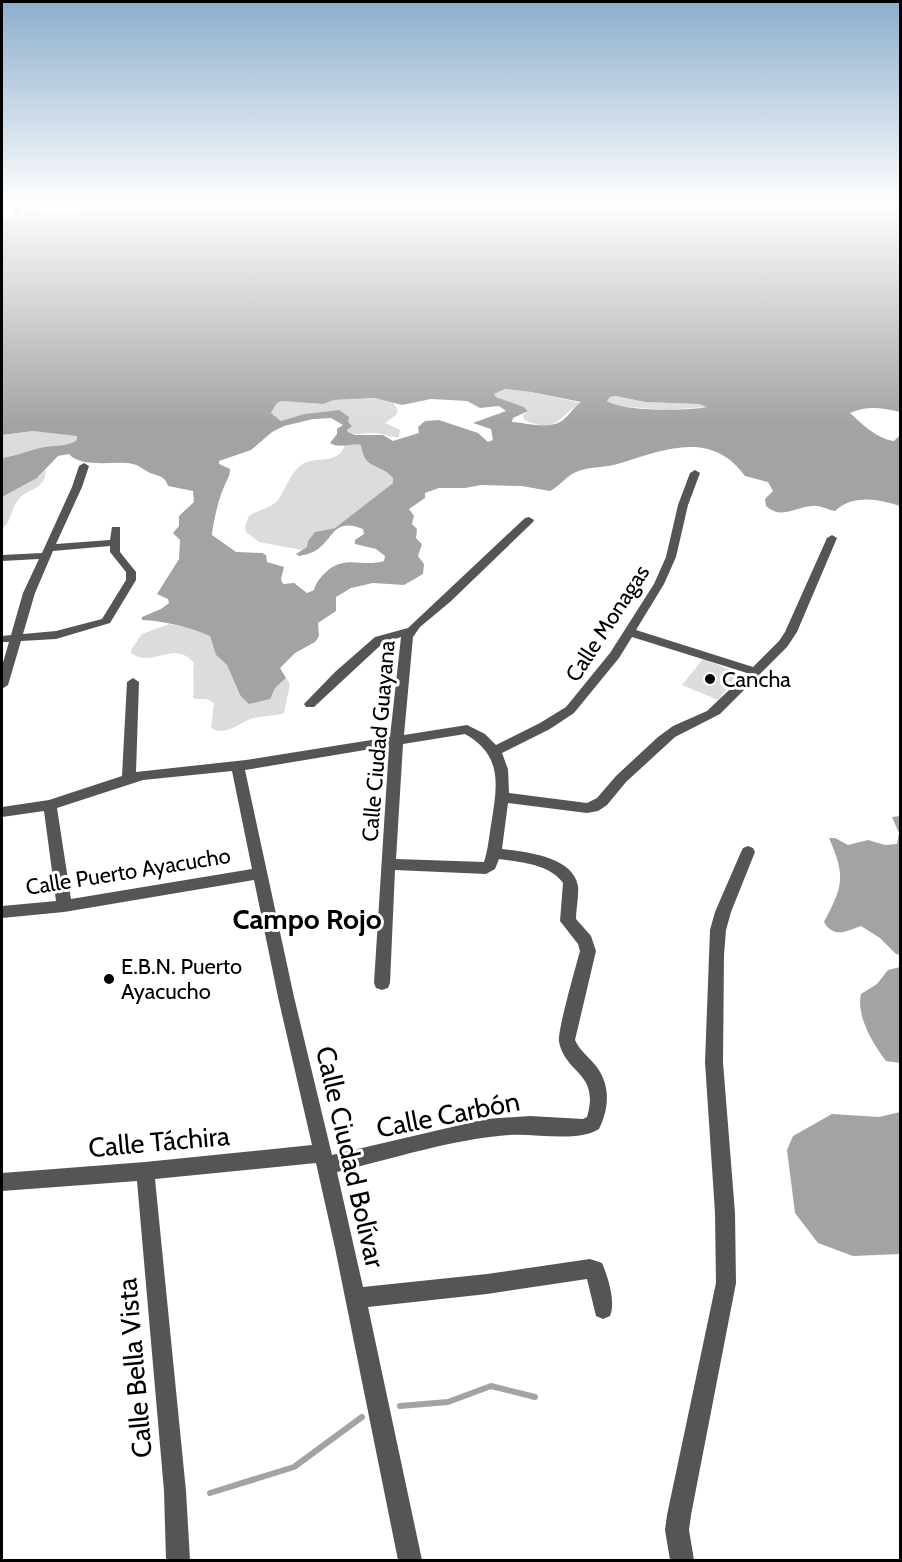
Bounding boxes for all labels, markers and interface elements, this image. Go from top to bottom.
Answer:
street label: Calle Monagas [560,560,655,687]
street label: Calle Ciudad Guayana [356,639,401,843]
place label: Cancha [722,666,791,693]
marker: Cancha [703,672,717,686]
street label: Calle Puerto Ayacucho [24,842,232,901]
district label: Campo Rojo [232,902,382,936]
place label: E.B.N. Puerto Ayacucho [121,953,242,1005]
marker: E.B.N. Puerto Ayacucho [102,972,116,986]
street label: Calle Ciudad Bolívar [309,1043,392,1271]
street label: Calle Carbón [374,1084,522,1145]
street label: Calle Táchira [87,1119,231,1164]
street label: Calle Bella Vista [110,1277,159,1459]

